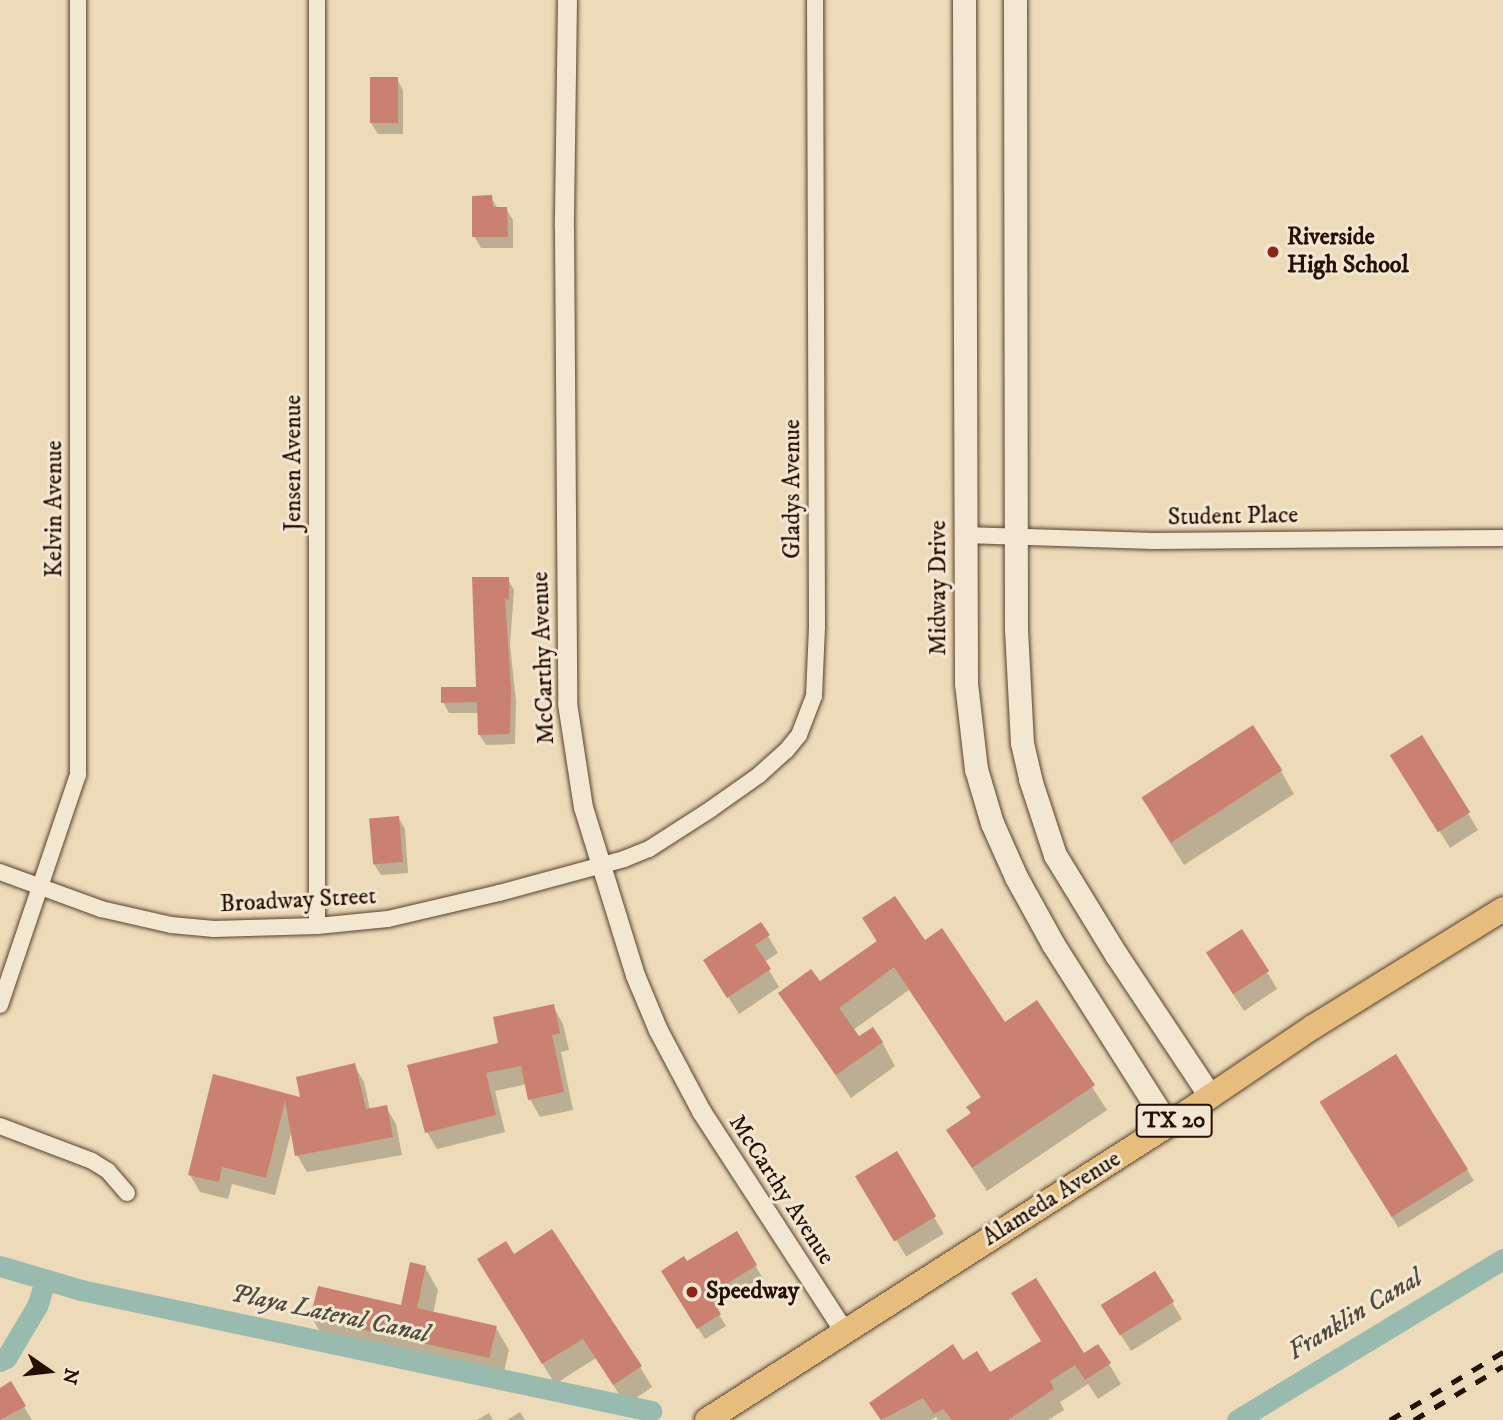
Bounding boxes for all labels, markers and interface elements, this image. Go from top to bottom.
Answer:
place label: Riverside High School [1287,224,1409,280]
marker: Riverside High School [1265,244,1281,260]
street label: Jensen Avenue [280,395,308,531]
street label: Gladys Avenue [779,419,807,559]
street label: Kelvin Avenue [41,440,69,578]
street label: Student Place [1167,501,1299,533]
street label: Midway Drive [925,520,953,656]
street label: McCarthy Avenue [527,571,561,745]
street label: Broadway Street [219,883,377,919]
road number: TX 20 [1136,1102,1212,1140]
street label: McCarthy Avenue [722,1110,840,1270]
street label: Alameda Avenue [978,1145,1126,1253]
water label: Franklin Canal [1282,1263,1428,1367]
water label: Playa Lateral Canal [228,1278,432,1350]
place label: Speedway [706,1278,799,1306]
marker: Speedway [684,1284,700,1300]
north arrow [14,1336,84,1406]
text: N [57,1366,83,1387]

